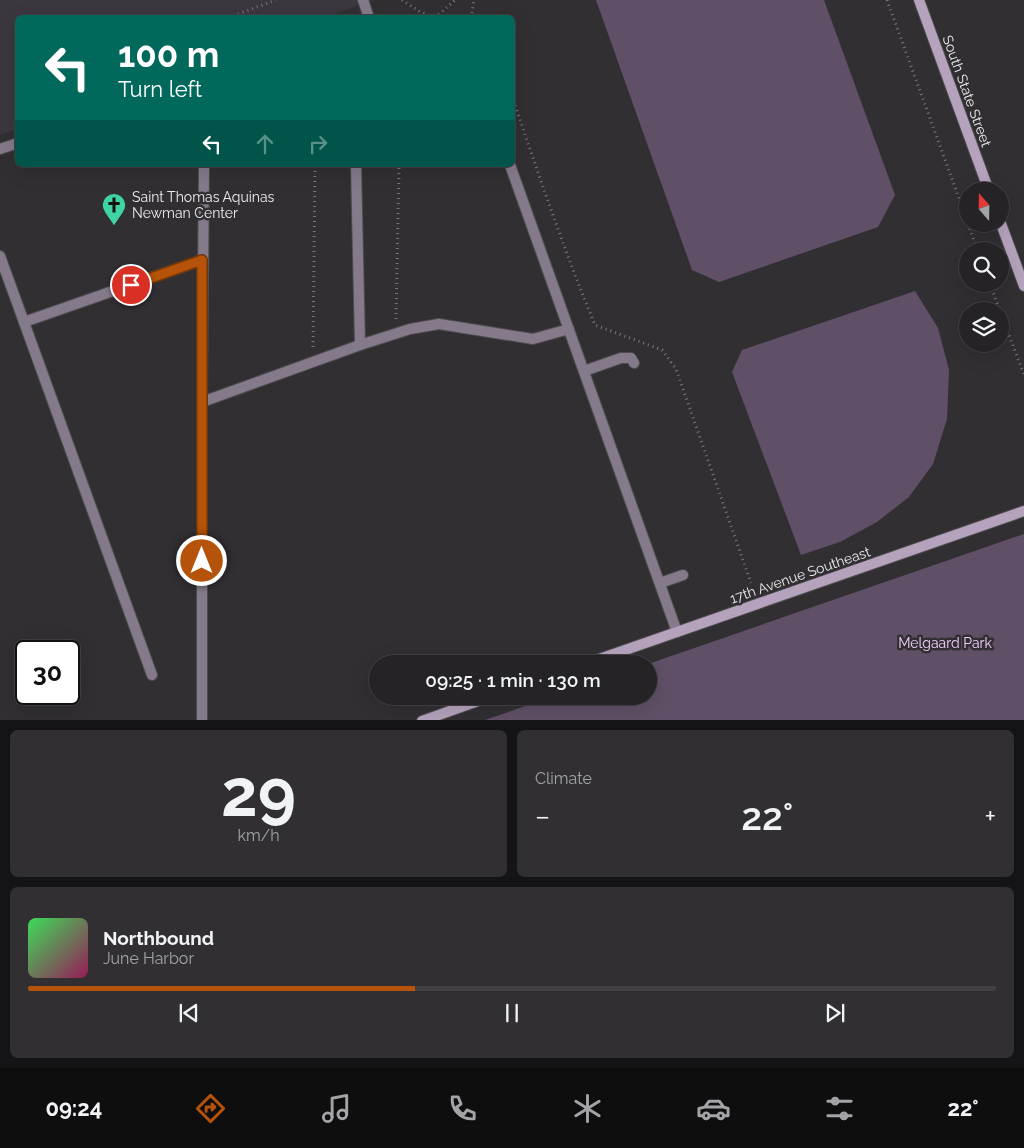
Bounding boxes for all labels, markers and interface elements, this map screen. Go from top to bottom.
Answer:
street label: South State Street [939,33,995,149]
text: 100 m [118,34,219,75]
icon: left [35,35,100,100]
text: Turn left [118,76,202,102]
icon: left [198,130,226,158]
icon: ahead [251,130,279,158]
icon: right [304,130,332,158]
north arrow [959,182,1009,232]
map controls [959,182,1009,352]
place label: Saint Thomas Aquinas Newman Center [132,189,275,221]
church icon: Saint Thomas Aquinas Newman Center [101,192,127,226]
button: search [959,242,1009,292]
pin [110,264,152,306]
icon: arrive [117,271,145,299]
button: layers [959,302,1009,352]
position arrow [175,534,227,586]
street label: 17th Avenue Southeast [728,543,873,607]
park label: Melgaard Park [898,635,992,651]
speed limit sign: 30 [15,640,80,705]
text: 09:25 · 1 min · 130 m [425,669,601,691]
text: 29 [221,755,296,831]
text: Climate [535,769,592,788]
text: 22° [741,794,793,839]
text: − [535,800,550,833]
text: + [984,800,996,833]
text: km/h [237,826,280,845]
text: Northbound [103,927,214,949]
text: June Harbor [103,949,194,968]
icon: previous [175,999,203,1027]
icon: pause [498,999,526,1027]
icon: next [821,999,849,1027]
icon: directions [193,1091,228,1126]
icon: music [319,1091,354,1126]
icon: phone [445,1091,480,1126]
icon: climate [570,1091,605,1126]
icon: car [696,1091,731,1126]
icon: filters [822,1091,857,1126]
text: 09:24 [45,1095,102,1121]
text: 22° [948,1095,979,1121]

